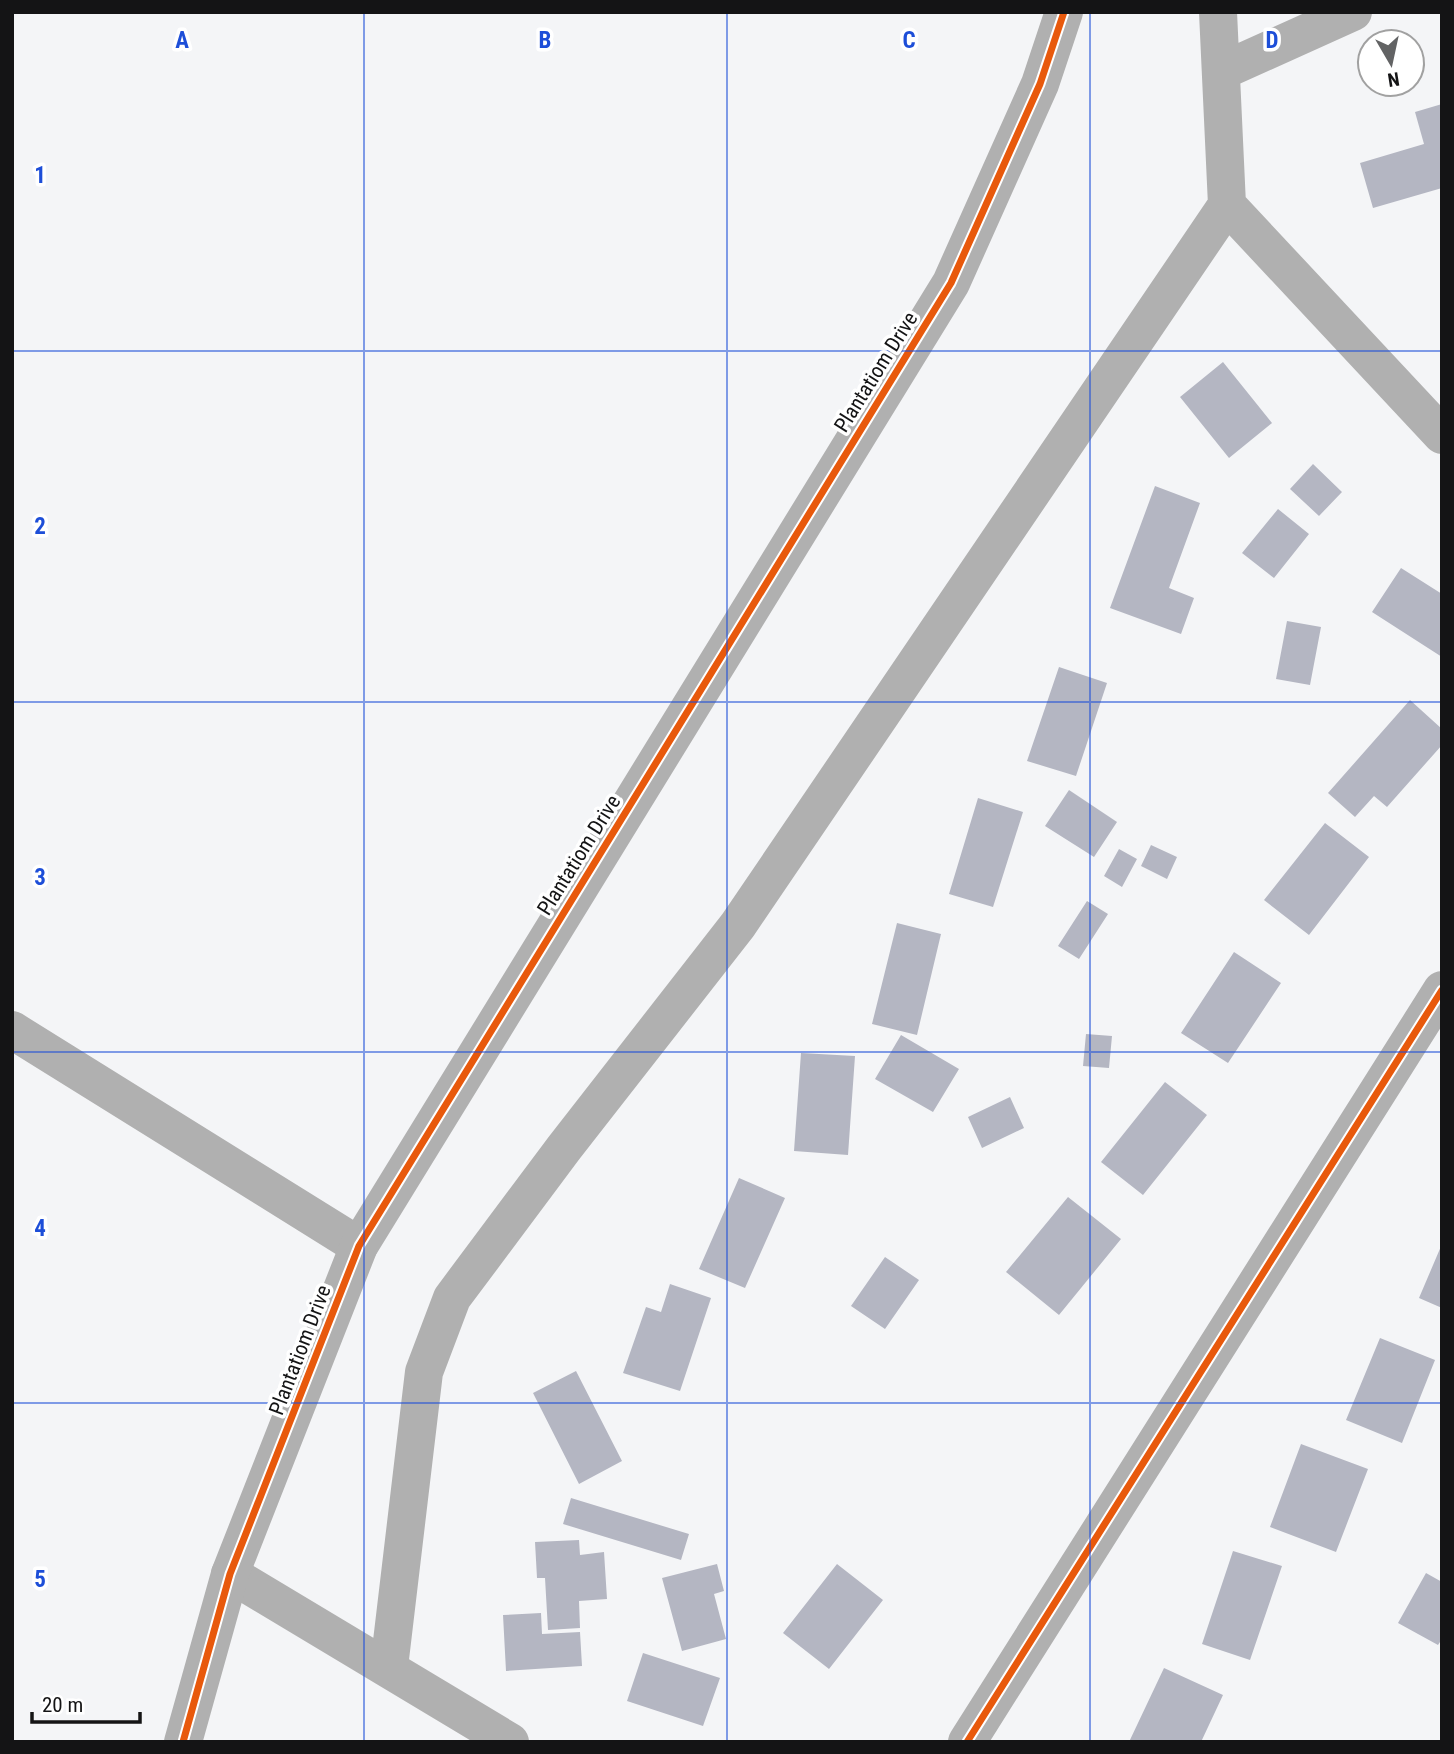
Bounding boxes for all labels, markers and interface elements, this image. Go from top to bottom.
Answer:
text: A [175,27,189,54]
text: B [539,27,551,54]
text: C [902,27,916,54]
text: D [1266,27,1279,54]
north arrow [1356,28,1426,98]
text: N [1386,67,1401,92]
text: 1 [34,162,46,189]
street label: Plantatiom Drive [830,307,923,436]
text: 2 [34,513,46,540]
street label: Plantatiom Drive [533,790,626,919]
text: 3 [34,864,46,891]
text: 4 [34,1215,46,1242]
street label: Plantatiom Drive [264,1282,336,1418]
text: 5 [34,1566,46,1593]
scale bar [32,1680,140,1724]
text: 20 m [42,1693,83,1717]

